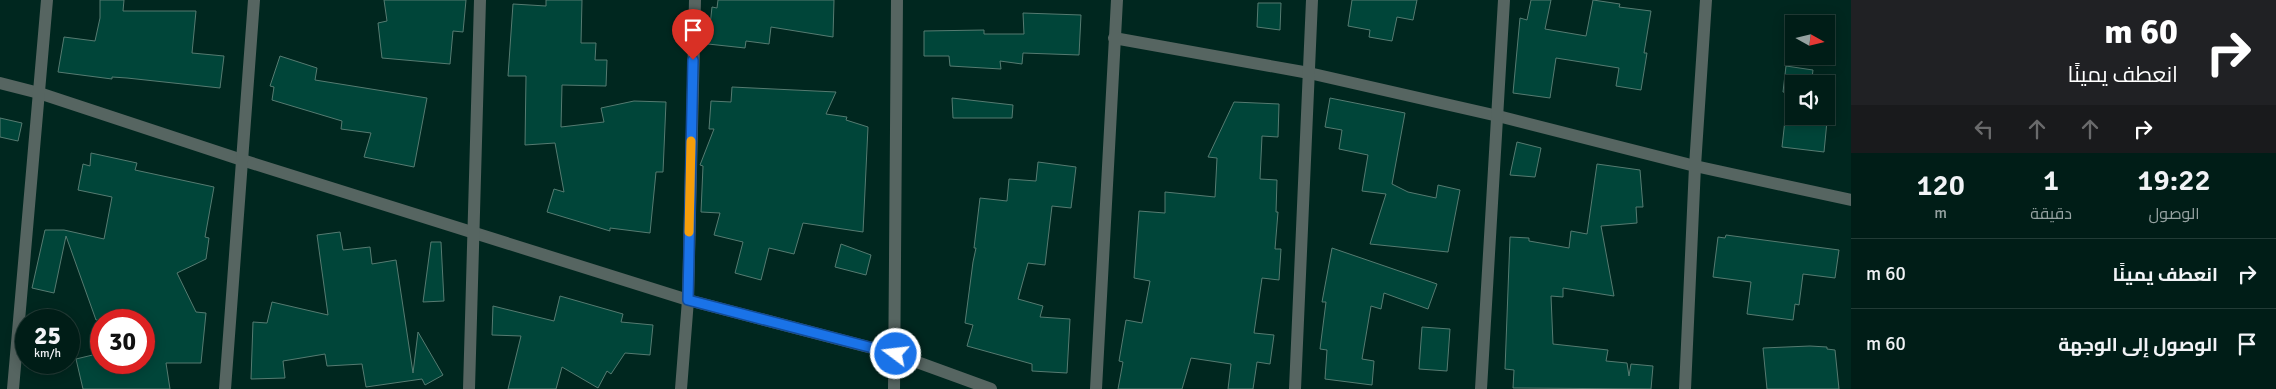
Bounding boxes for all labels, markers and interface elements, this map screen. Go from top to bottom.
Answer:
pin [672,9,714,60]
text: 60 m [2104,10,2178,53]
north arrow [1785,15,1835,65]
map controls [1785,15,1835,125]
icon: arrive [679,16,707,44]
icon: right [2196,20,2261,85]
text: انعطف يمينًا [2068,61,2178,88]
button: sound [1785,75,1835,125]
icon: left [1970,115,1998,143]
icon: ahead [2023,115,2051,143]
icon: ahead [2076,115,2104,143]
icon: right [2129,115,2157,143]
text: 1 [2043,162,2059,199]
text: 19:22 [2137,162,2211,199]
text: 120 [1916,167,1965,204]
text: m [1934,203,1947,223]
text: دقيقة [2030,204,2072,224]
text: الوصول [2149,204,2199,224]
icon: right [2233,260,2261,288]
text: 60 m [1866,262,1906,286]
text: انعطف يمينًا [2113,263,2218,287]
speed limit sign: 30 [90,309,155,374]
text: 25 [34,320,61,351]
position arrow [869,327,921,379]
icon: arrive [2233,330,2261,358]
text: 60 m [1866,332,1906,356]
text: الوصول إلى الوجهة [2058,333,2218,357]
text: km/h [34,346,61,361]

